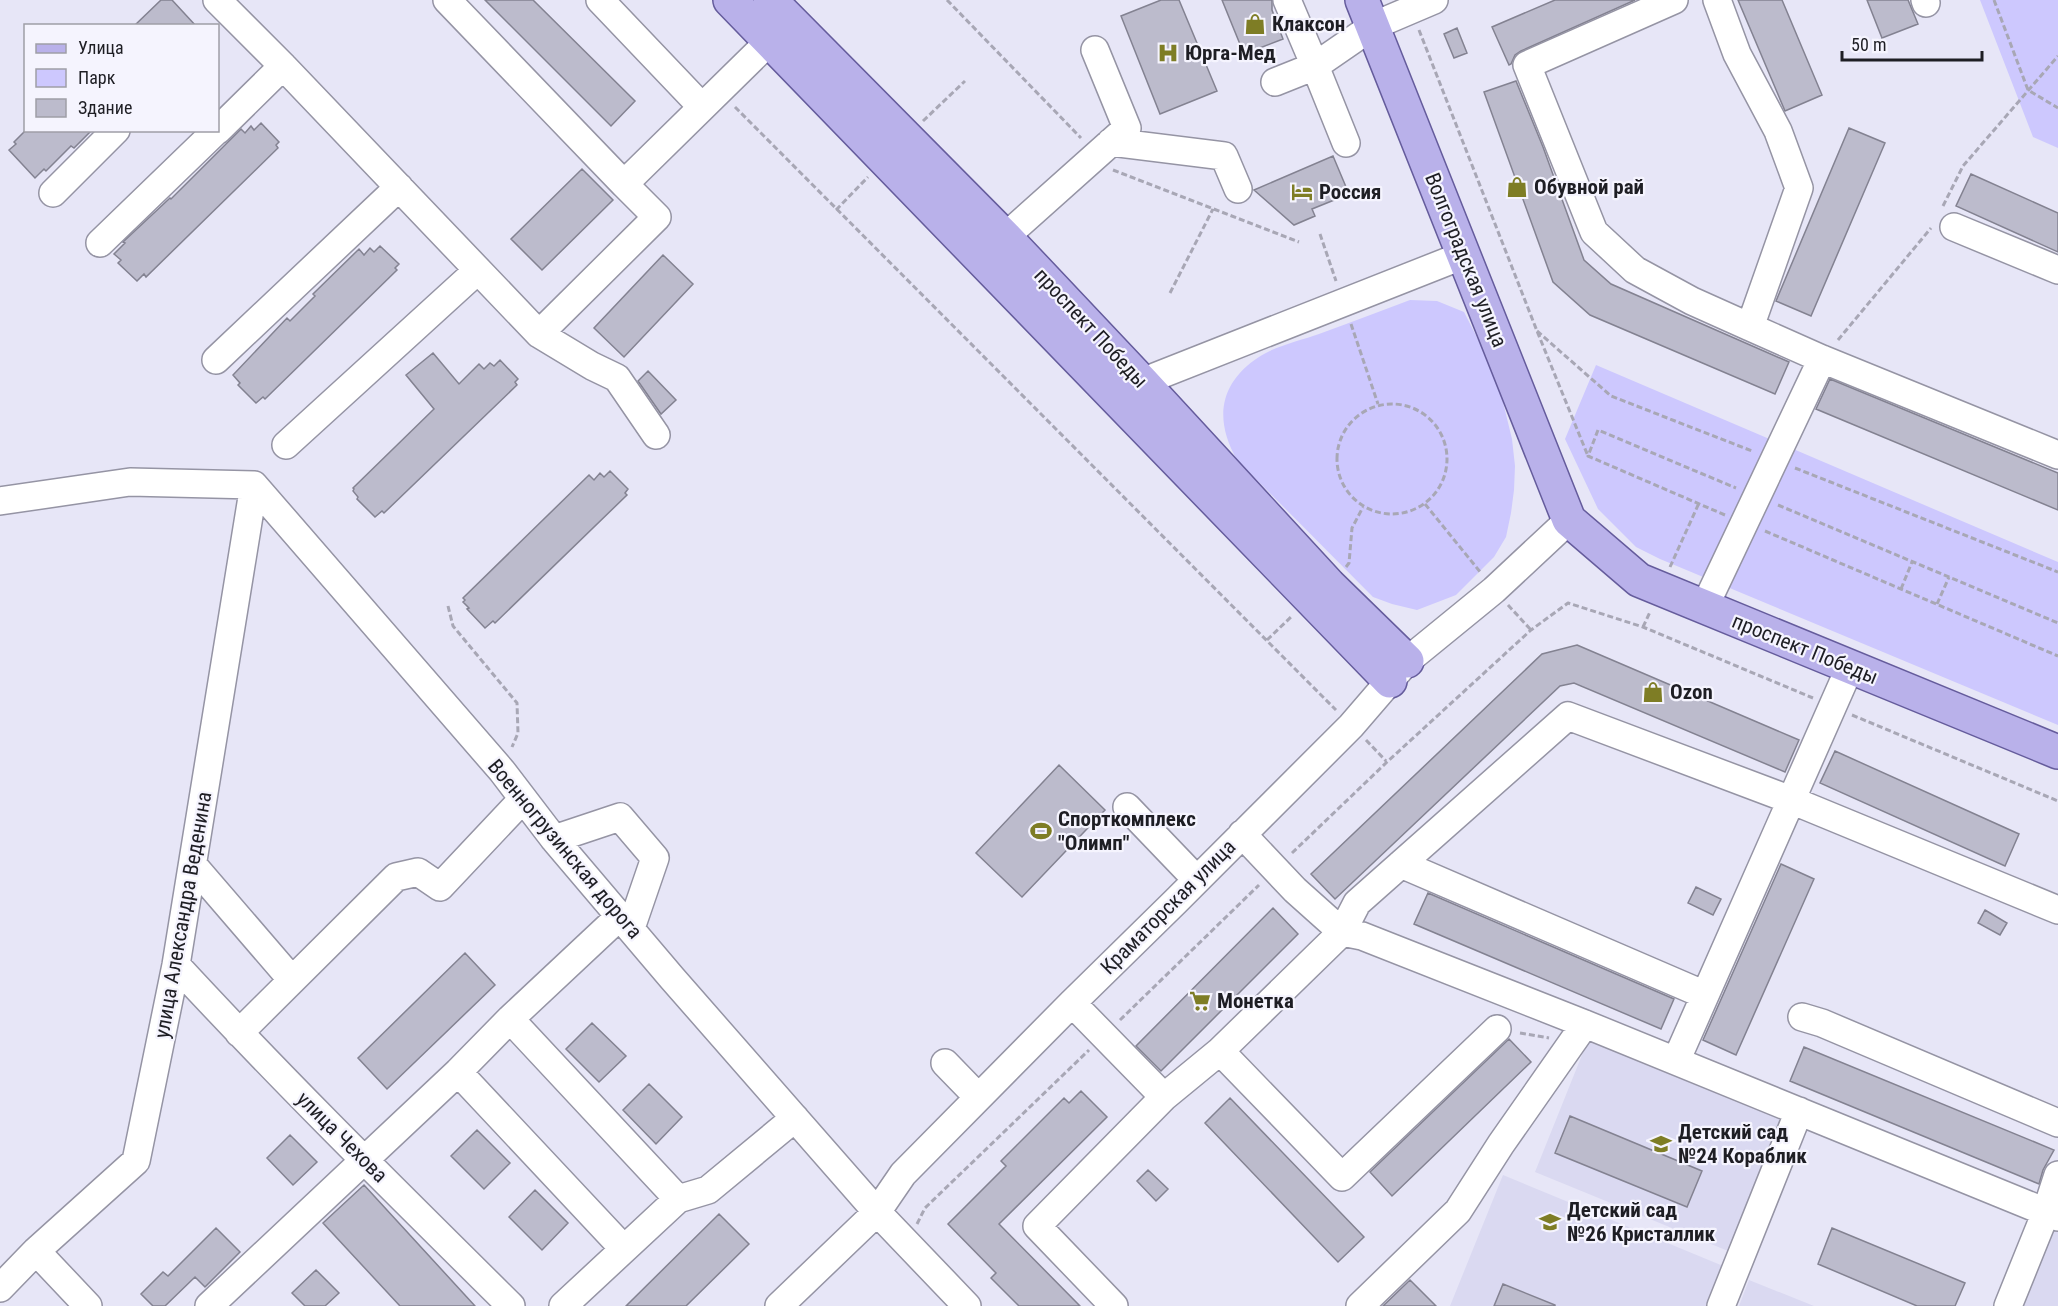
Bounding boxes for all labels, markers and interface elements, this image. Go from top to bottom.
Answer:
shop icon: Клаксон [1243,12,1267,36]
place label: Клаксон [1272,12,1345,36]
legend [24,24,219,132]
scale bar [1842,24,1982,62]
text: 50 m [1851,34,1886,55]
text: Улица [78,37,124,58]
hospital icon: Юрга-Мед [1156,41,1180,65]
place label: Юрга-Мед [1185,41,1276,65]
text: Парк [78,67,116,88]
text: Здание [78,97,132,118]
street label: Волгоградская улица [1420,169,1512,351]
shop icon: Обувной рай [1505,175,1529,199]
place label: Обувной рай [1534,175,1644,199]
hotel icon: Россия [1290,180,1314,204]
place label: Россия [1319,180,1381,204]
street label: проспект Победы [1029,263,1153,393]
street label: проспект Победы [1729,609,1881,689]
shop icon: Ozon [1641,680,1665,704]
place label: Ozon [1670,680,1713,704]
street label: Военногрузинская дорога [483,754,647,944]
street label: улица Александра Веденина [149,790,217,1040]
place label: Спорткомплекс "Олимп" [1058,807,1196,855]
sports icon: Спорткомплекс "Олимп" [1029,819,1053,843]
street label: Краматорская улица [1096,835,1240,979]
supermarket icon: Монетка [1188,989,1212,1013]
place label: Монетка [1217,989,1294,1013]
street label: улица Чехова [292,1087,392,1187]
place label: Детский сад №24 Кораблик [1678,1120,1807,1168]
school or university icon: Детский сад №24 Кораблик [1649,1132,1673,1156]
place label: Детский сад №26 Кристаллик [1567,1198,1716,1246]
school or university icon: Детский сад №26 Кристаллик [1538,1210,1562,1234]

